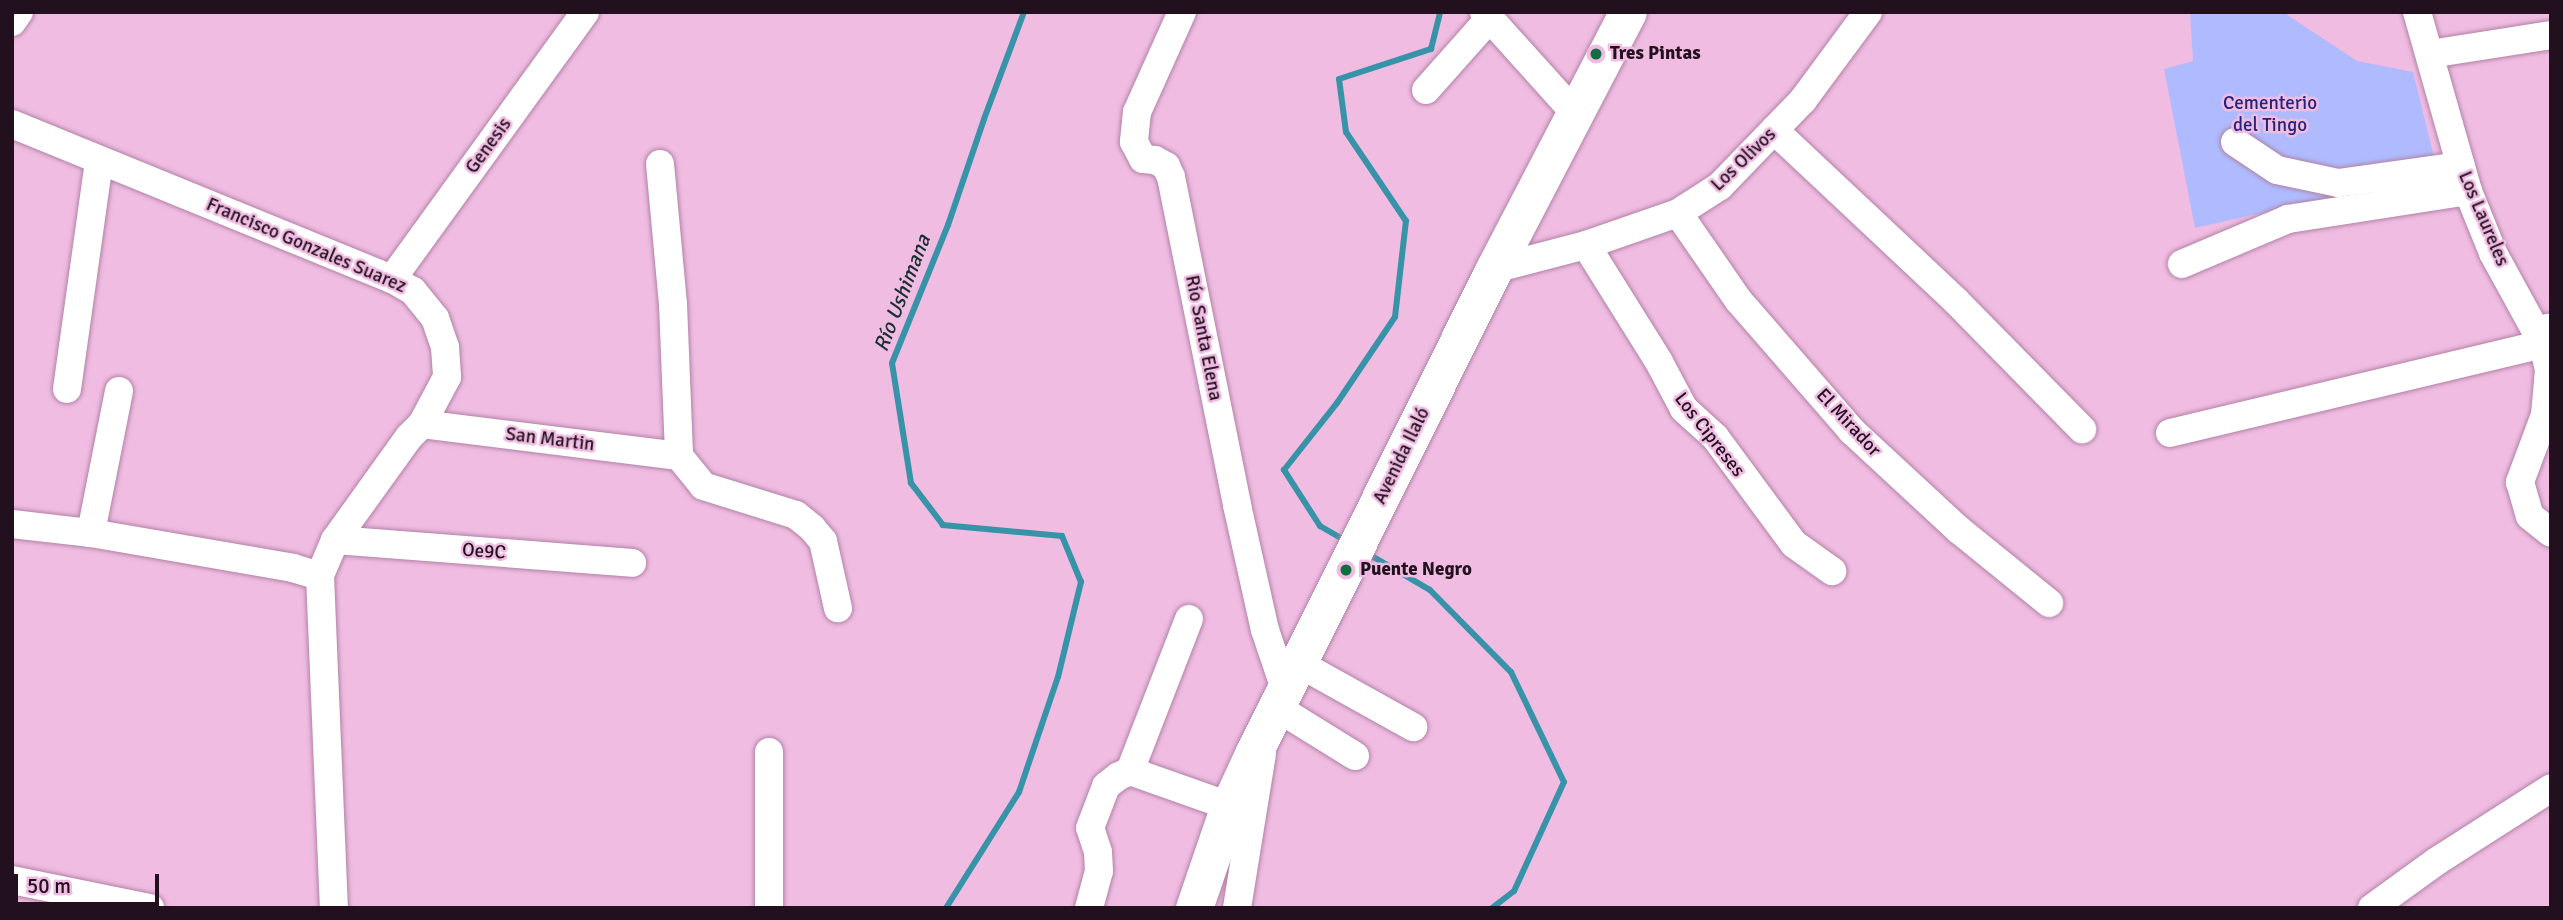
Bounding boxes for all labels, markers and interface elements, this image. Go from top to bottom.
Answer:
place label: Tres Pintas [1610,43,1701,65]
marker: Tres Pintas [1588,46,1604,62]
park label: Cementerio del Tingo [2223,93,2317,137]
street label: Genesis [461,114,517,178]
street label: Los Olivos [1707,124,1781,196]
street label: Los Laureles [2453,168,2513,270]
street label: Francisco Gonzales Suarez [203,193,409,299]
water label: Río Ushimana [868,231,936,355]
street label: Río Santa Elena [1180,273,1226,403]
street label: El Mirador [1811,384,1885,462]
street label: Los Cipreses [1669,388,1749,482]
street label: Avenida Ilaló [1369,404,1435,508]
street label: San Martin [504,423,596,457]
street label: Oe9C [461,539,507,565]
place label: Puente Negro [1360,559,1472,581]
marker: Puente Negro [1338,562,1354,578]
scale bar [18,860,163,904]
text: 50 m [27,873,71,899]

